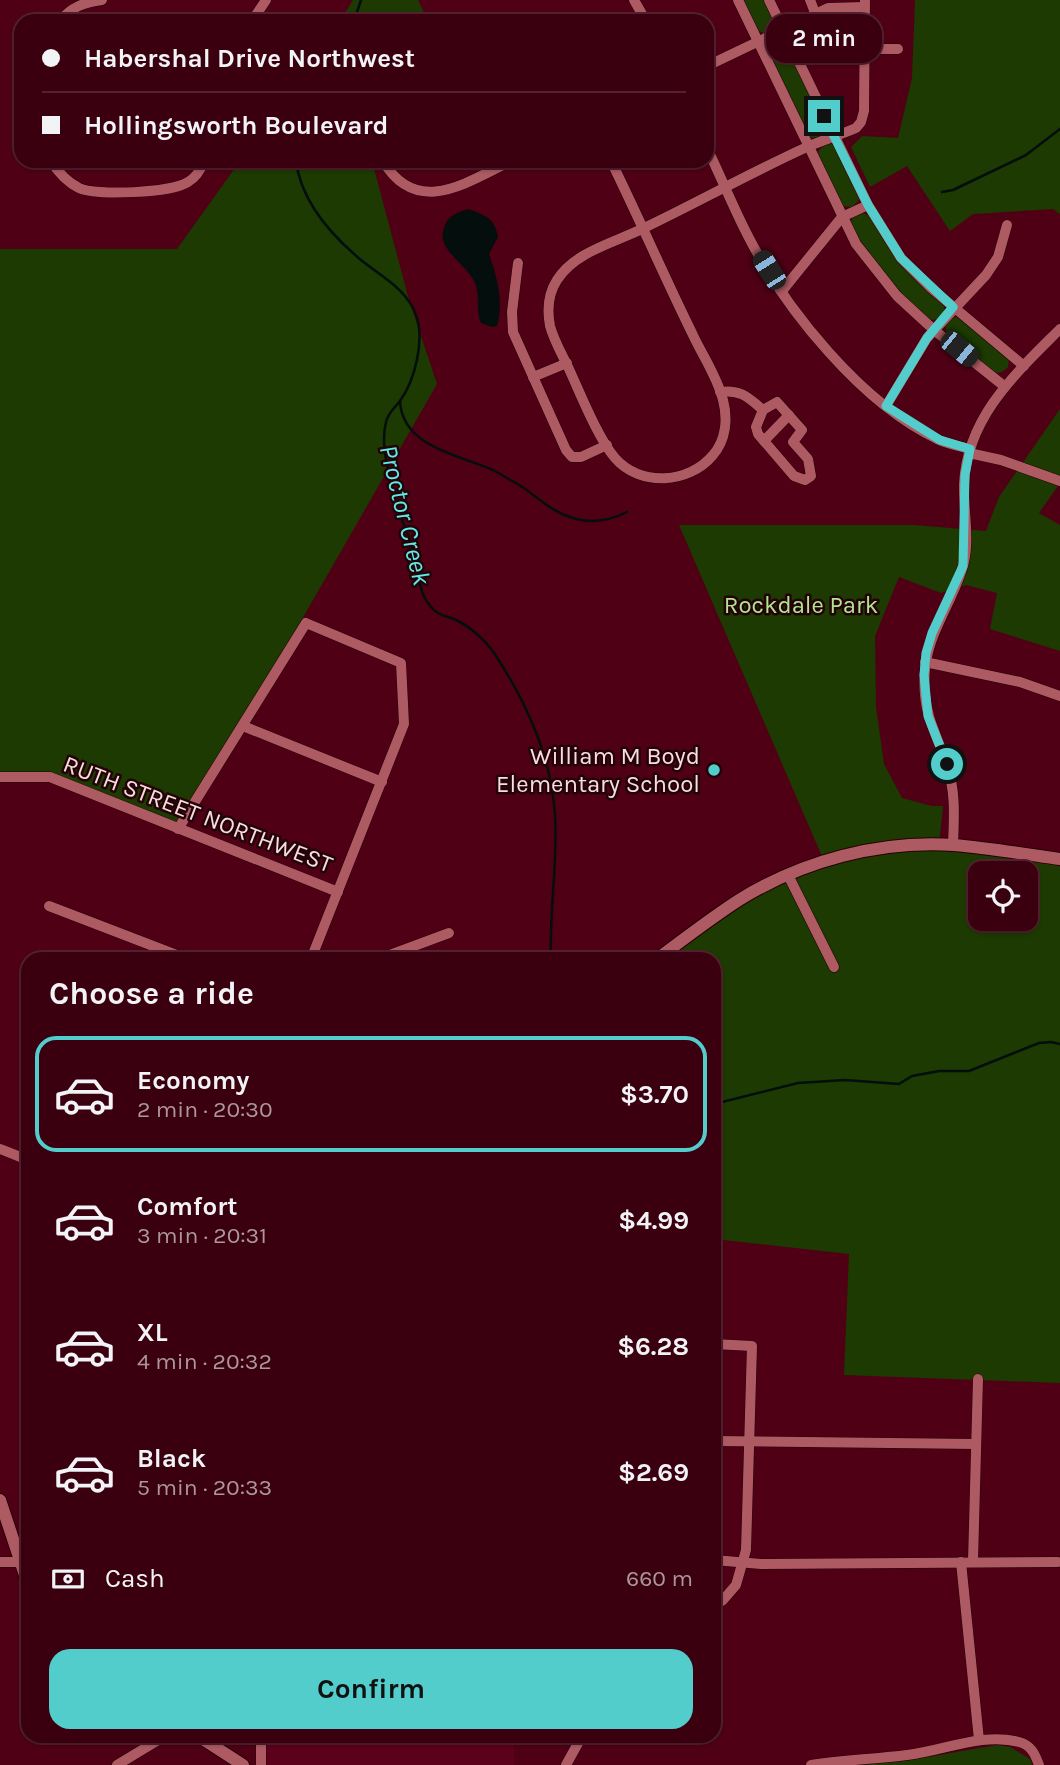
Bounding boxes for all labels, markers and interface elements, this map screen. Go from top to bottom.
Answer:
callout: 2 min [766,15,882,64]
text: 2 min [792,25,856,52]
text: Habershal Drive Northwest [84,43,415,74]
route end [808,100,840,132]
text: Hollingsworth Boulevard [84,110,389,141]
car [749,247,790,293]
car [937,328,982,370]
water label: Proctor Creek [373,442,438,589]
park label: Rockdale Park [724,591,878,619]
place label: William M Boyd Elementary School [496,742,700,798]
route start [931,748,963,780]
street label: RUTH STREET NORTHWEST [59,750,337,878]
marker: William M Boyd Elementary School [706,762,722,778]
map controls [968,861,1038,931]
button: locate [968,861,1038,931]
text: Choose a ride [49,975,254,1012]
icon: car [53,1063,116,1126]
text: Economy [137,1065,249,1096]
text: $3.70 [620,1079,689,1110]
text: 2 min · 20:30 [137,1096,273,1123]
icon: car [53,1189,116,1252]
text: Comfort [137,1191,238,1222]
text: $4.99 [618,1205,689,1236]
text: 3 min · 20:31 [137,1222,267,1249]
icon: car [53,1315,116,1378]
text: XL [137,1317,168,1348]
text: $6.28 [617,1331,689,1362]
text: 4 min · 20:32 [137,1348,272,1375]
icon: car [53,1441,116,1504]
text: Black [137,1443,206,1474]
text: $2.69 [618,1457,689,1488]
text: 5 min · 20:33 [137,1474,272,1501]
icon: cash [49,1560,87,1598]
text: Cash [105,1563,165,1594]
text: 660 m [626,1565,693,1592]
button: Confirm [49,1649,693,1729]

